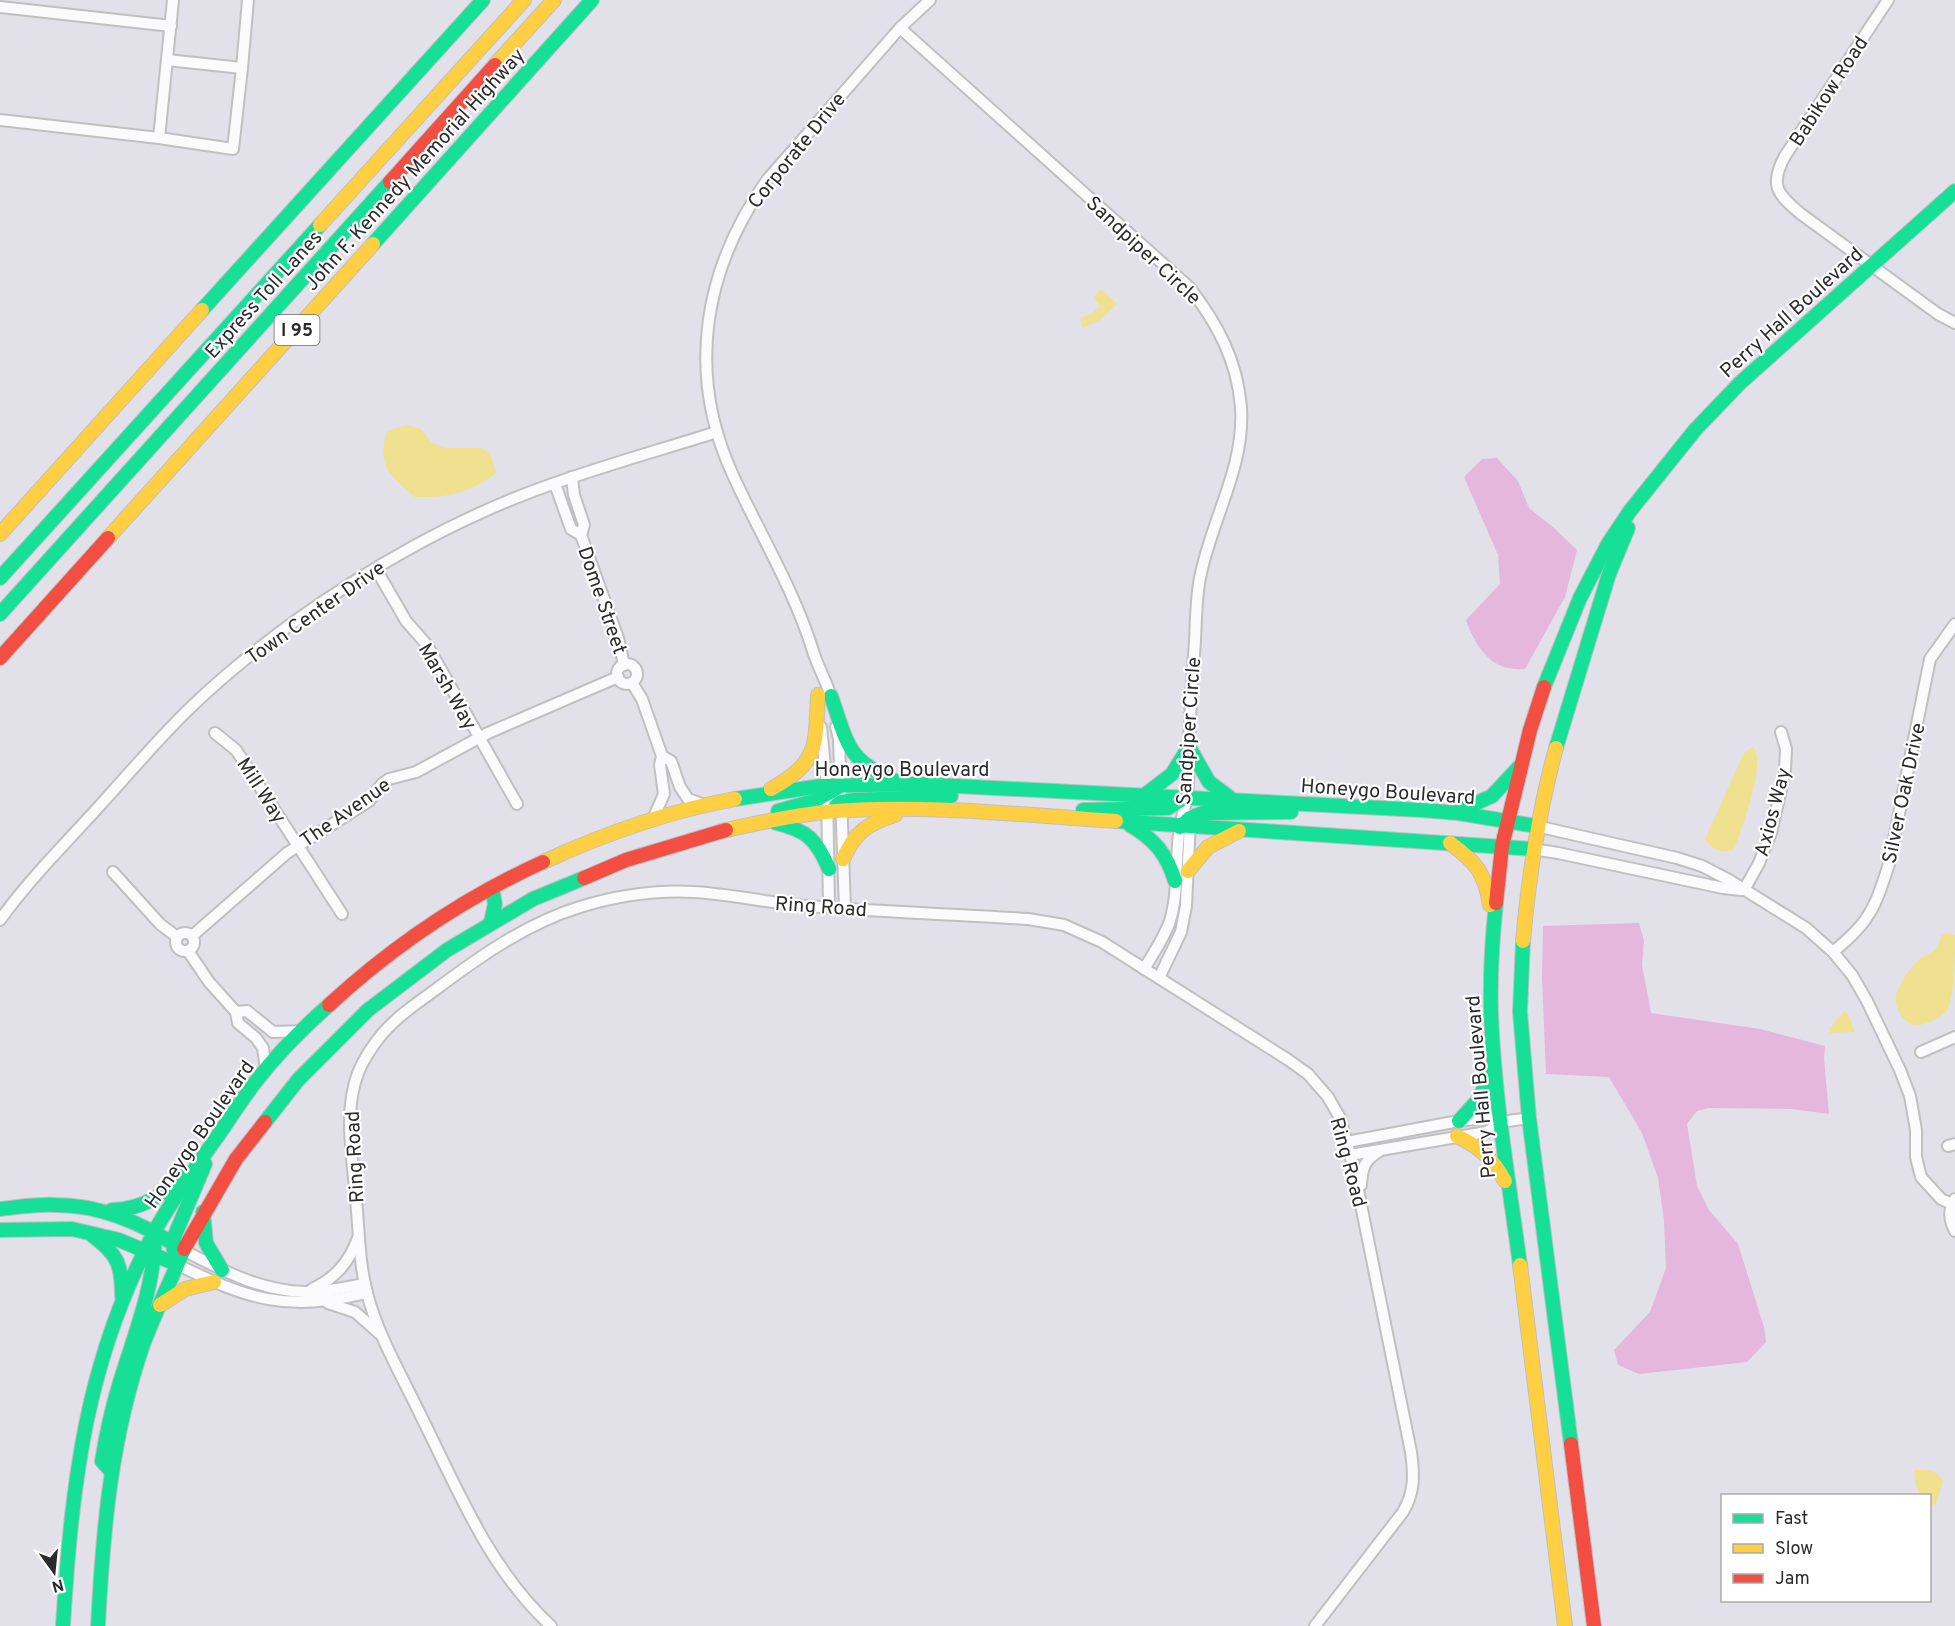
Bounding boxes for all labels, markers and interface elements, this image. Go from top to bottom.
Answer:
street label: Babikow Road [1784,32,1875,152]
street label: John F. Kennedy Memorial Highway [300,44,531,297]
street label: Corporate Drive [743,88,852,215]
street label: Sandpiper Circle [1080,191,1206,312]
street label: Express Toll Lanes [200,226,329,365]
street label: Perry Hall Boulevard [1715,242,1869,385]
road number: I 95 [274,315,320,345]
street label: Dome Street [571,543,632,658]
street label: Town Center Drive [241,556,391,671]
street label: Marsh Way [411,639,482,735]
street label: Sandpiper Circle [1172,656,1208,806]
street label: Silver Oak Drive [1877,721,1933,866]
street label: Mill Way [229,753,291,829]
street label: Honeygo Boulevard [815,758,989,784]
street label: Axios Way [1750,765,1798,860]
street label: The Avenue [296,773,397,854]
street label: Honeygo Boulevard [1300,774,1476,812]
street label: Ring Road [774,892,868,924]
street label: Perry Hall Boulevard [1461,994,1503,1180]
street label: Honeygo Boulevard [140,1056,261,1214]
street label: Ring Road [341,1110,371,1204]
street label: Ring Road [1323,1115,1372,1210]
legend [1721,1494,1931,1602]
text: Fast [1775,1508,1808,1531]
text: Slow [1775,1538,1813,1561]
north arrow [24,1542,84,1602]
text: Jam [1775,1568,1810,1591]
text: N [49,1573,66,1596]

